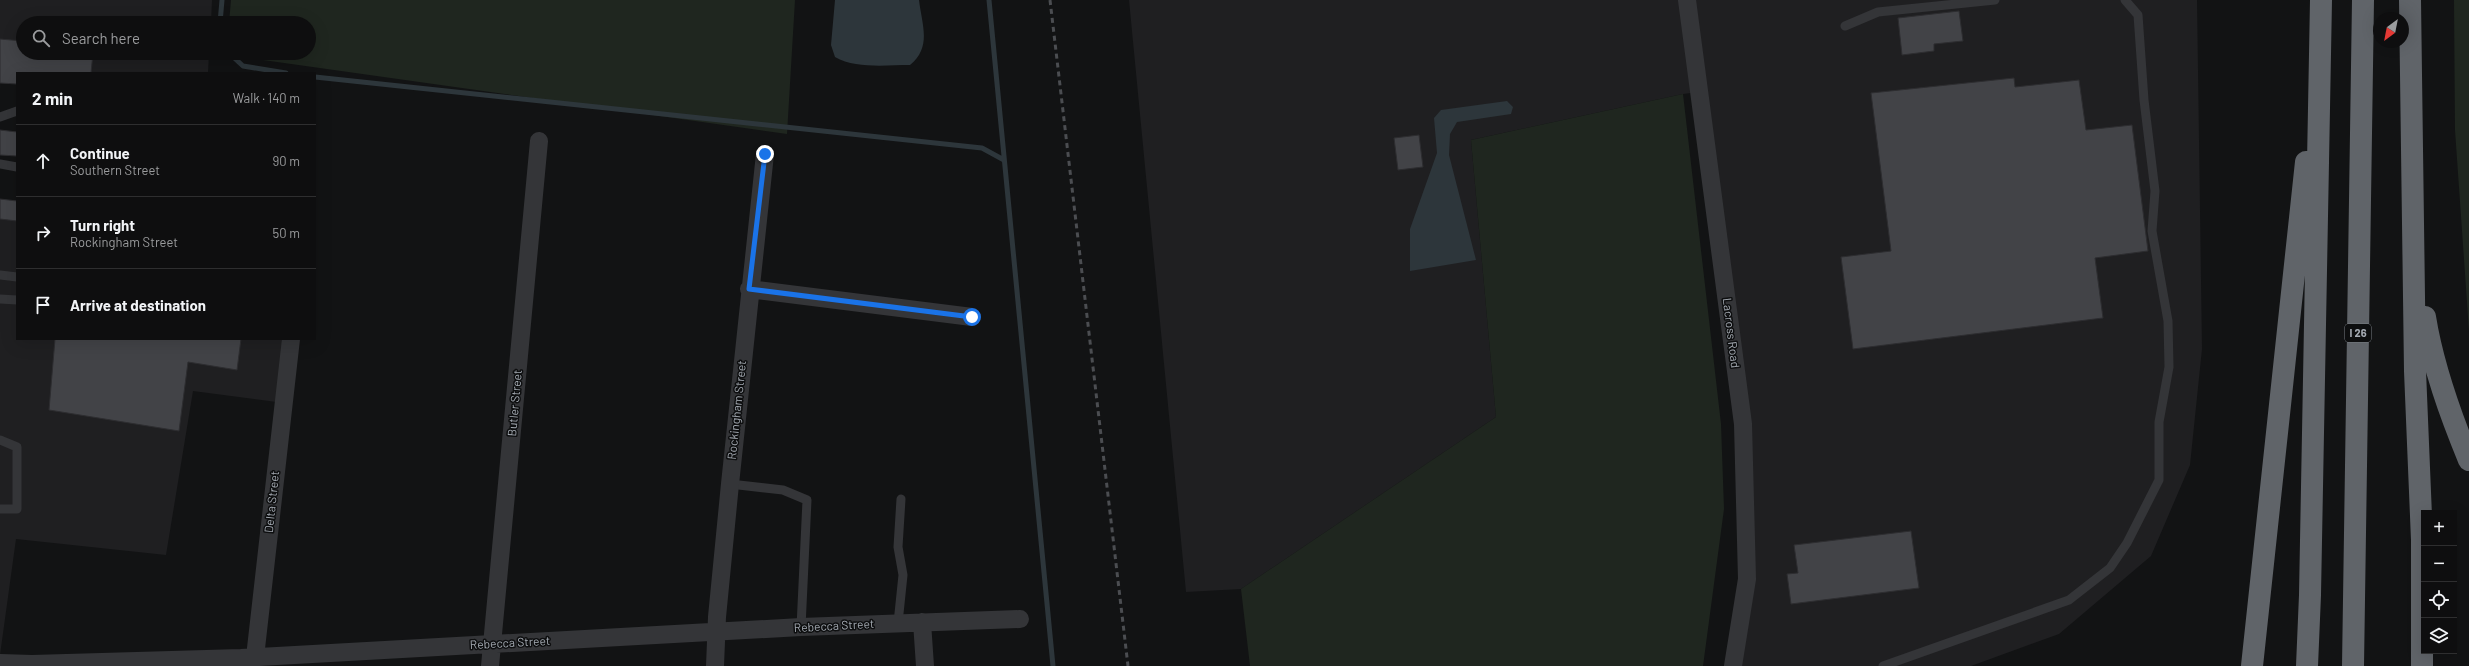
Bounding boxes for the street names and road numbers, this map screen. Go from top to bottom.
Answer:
street label: Lacross Road [1721,297,1743,369]
road number: I 26 [2345,324,2371,342]
street label: Rockingham Street [724,360,748,460]
street label: Butler Street [504,369,524,437]
street label: Delta Street [261,470,281,534]
street label: Rebecca Street [793,616,874,634]
street label: Rebecca Street [469,633,550,651]

